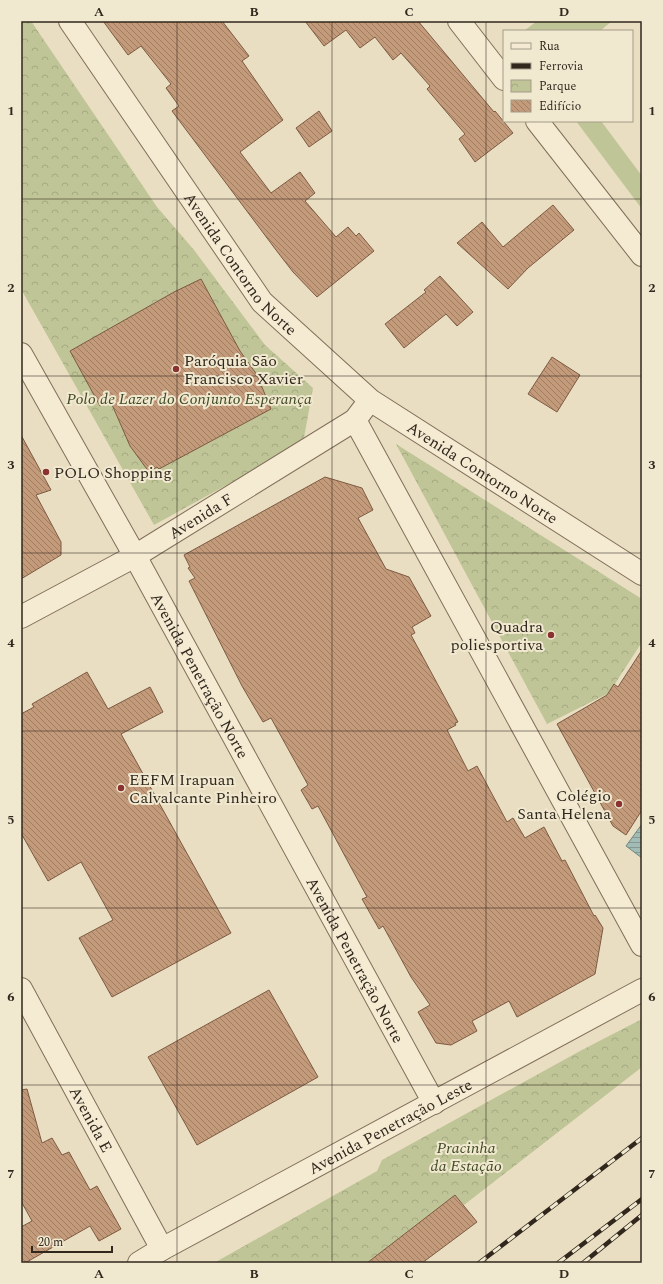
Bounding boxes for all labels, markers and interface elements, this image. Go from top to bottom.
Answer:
text: A [94,2,104,22]
text: B [249,2,259,22]
text: C [404,2,414,22]
text: D [559,2,569,22]
legend [503,30,633,122]
text: Rua [539,37,560,56]
text: Ferrovia [539,57,583,76]
text: Parque [539,77,576,96]
text: Edifício [539,97,581,116]
text: 1 [7,101,15,121]
text: 1 [648,101,656,121]
street label: Avenida Contorno Norte [177,188,302,341]
text: 2 [7,278,15,298]
text: 2 [648,278,656,298]
place label: Paróquia São Francisco Xavier [184,349,303,391]
marker: Paróquia São Francisco Xavier [171,364,181,374]
park label: Polo de Lazer do Conjunto Esperança [66,387,312,411]
street label: Avenida Contorno Norte [402,416,563,530]
text: 3 [7,455,15,475]
text: 3 [648,455,656,475]
place label: POLO Shopping [54,461,172,485]
marker: POLO Shopping [41,467,51,477]
street label: Avenida F [164,487,238,546]
street label: Avenida Penetração Norte [144,588,255,763]
place label: Quadra poliesportiva [451,615,543,657]
marker: Quadra poliesportiva [546,630,556,640]
text: 4 [7,633,15,653]
text: 4 [648,633,656,653]
place label: EEFM Irapuan Calvalcante Pinheiro [129,768,277,810]
marker: EEFM Irapuan Calvalcante Pinheiro [116,783,126,793]
place label: Colégio Santa Helena [517,784,611,826]
marker: Colégio Santa Helena [614,799,624,809]
text: 5 [7,810,15,830]
text: 5 [648,810,656,830]
street label: Avenida Penetração Norte [300,873,410,1048]
text: 6 [7,987,15,1007]
text: 6 [648,987,656,1007]
street label: Avenida Penetração Leste [304,1073,477,1181]
street label: Avenida E [63,1082,118,1157]
park label: Pracinha da Estação [430,1136,502,1178]
text: 7 [7,1164,15,1184]
text: 7 [648,1164,656,1184]
scale bar [32,1228,112,1254]
text: 20 m [38,1233,63,1252]
text: A [94,1264,104,1284]
text: B [249,1264,259,1284]
text: C [404,1264,414,1284]
text: D [559,1264,569,1284]

